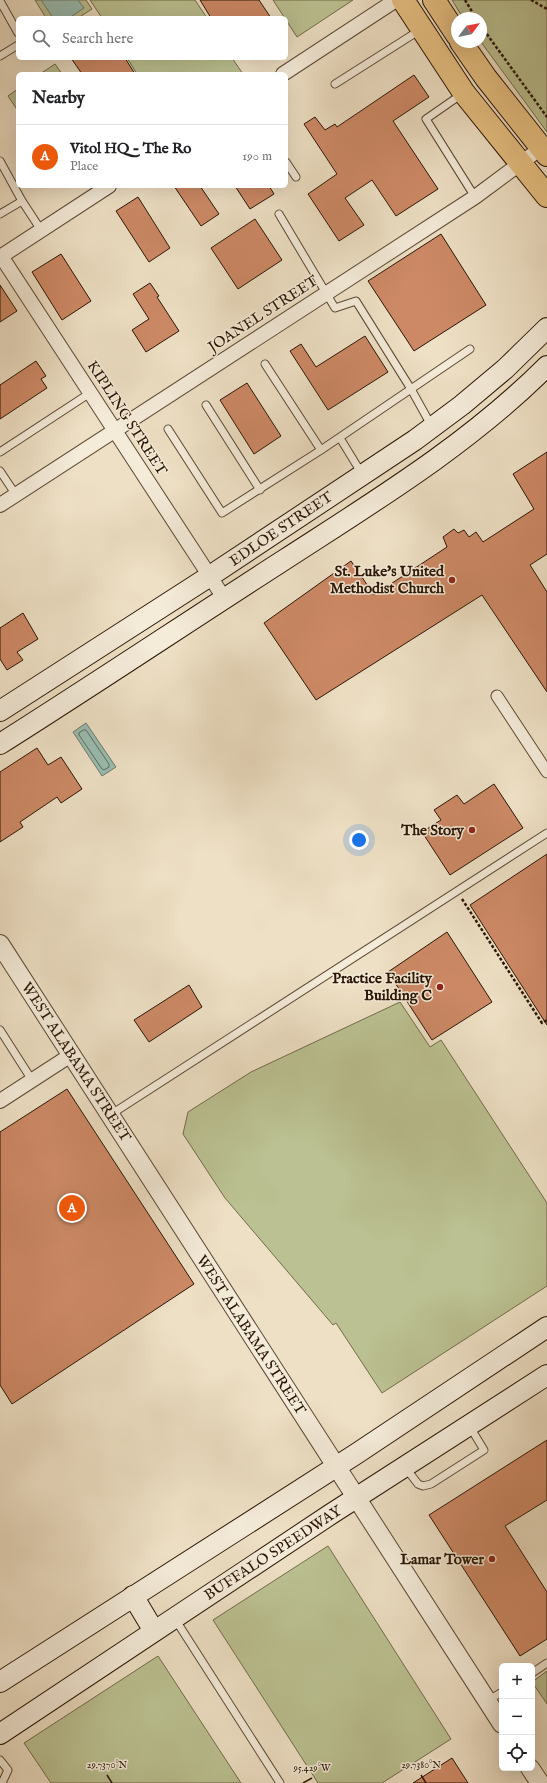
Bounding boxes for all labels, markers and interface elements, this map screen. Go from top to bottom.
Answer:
north arrow [451,12,487,48]
search box [16,16,288,60]
icon: search [30,27,52,49]
text: Search here [62,29,133,48]
text: Nearby [32,88,85,109]
text: Vitol HQ - The Ro [70,139,191,158]
text: A [41,148,49,165]
text: 190 m [242,148,272,165]
text: Place [70,158,98,175]
street label: JOANEL STREET [203,271,322,358]
street label: KIPLING STREET [83,357,171,479]
street label: EDLOE STREET [226,487,336,571]
place label: St. Luke's United Methodist Church [330,562,445,598]
marker: St. Luke's United Methodist Church [447,575,457,585]
place label: The Story [400,821,465,840]
marker: The Story [467,825,477,835]
your location [349,830,369,850]
place label: Practice Facility Building C [332,969,433,1005]
street label: WEST ALABAMA STREET [17,979,135,1146]
marker: Practice Facility Building C [435,982,445,992]
pin: A [59,1193,85,1223]
street label: WEST ALABAMA STREET [192,1252,310,1419]
street label: BUFFALO SPEEDWAY [201,1501,346,1605]
place label: Lamar Tower [400,1550,484,1569]
marker: Lamar Tower [487,1554,497,1564]
map controls [499,1663,535,1771]
button: + [499,1663,535,1699]
button: − [499,1699,535,1735]
button: locate [499,1735,535,1771]
text: 29.7370°N [87,1759,128,1772]
text: 29.7380°N [401,1759,441,1772]
text: 95.429°W [293,1762,331,1775]

